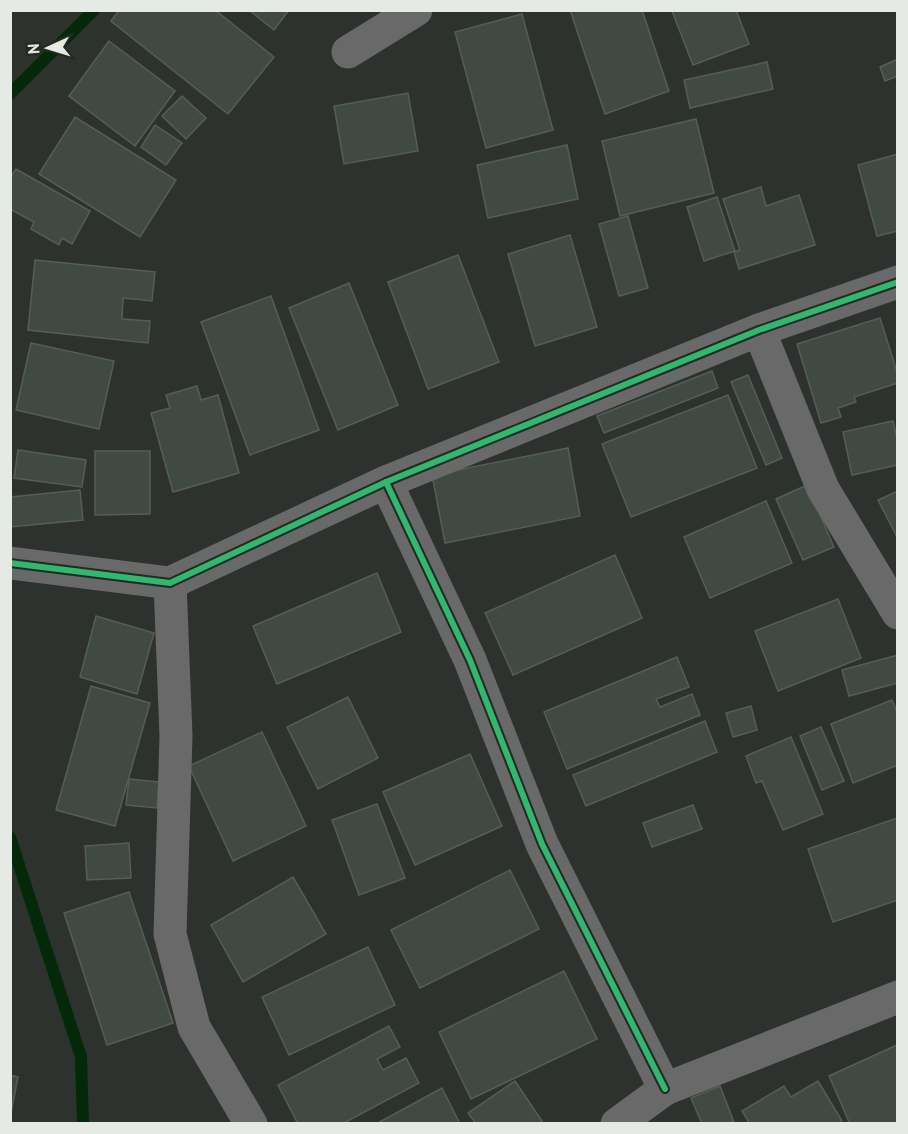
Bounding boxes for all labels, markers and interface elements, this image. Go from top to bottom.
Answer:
north arrow [18,18,78,78]
text: N [23,43,43,55]

